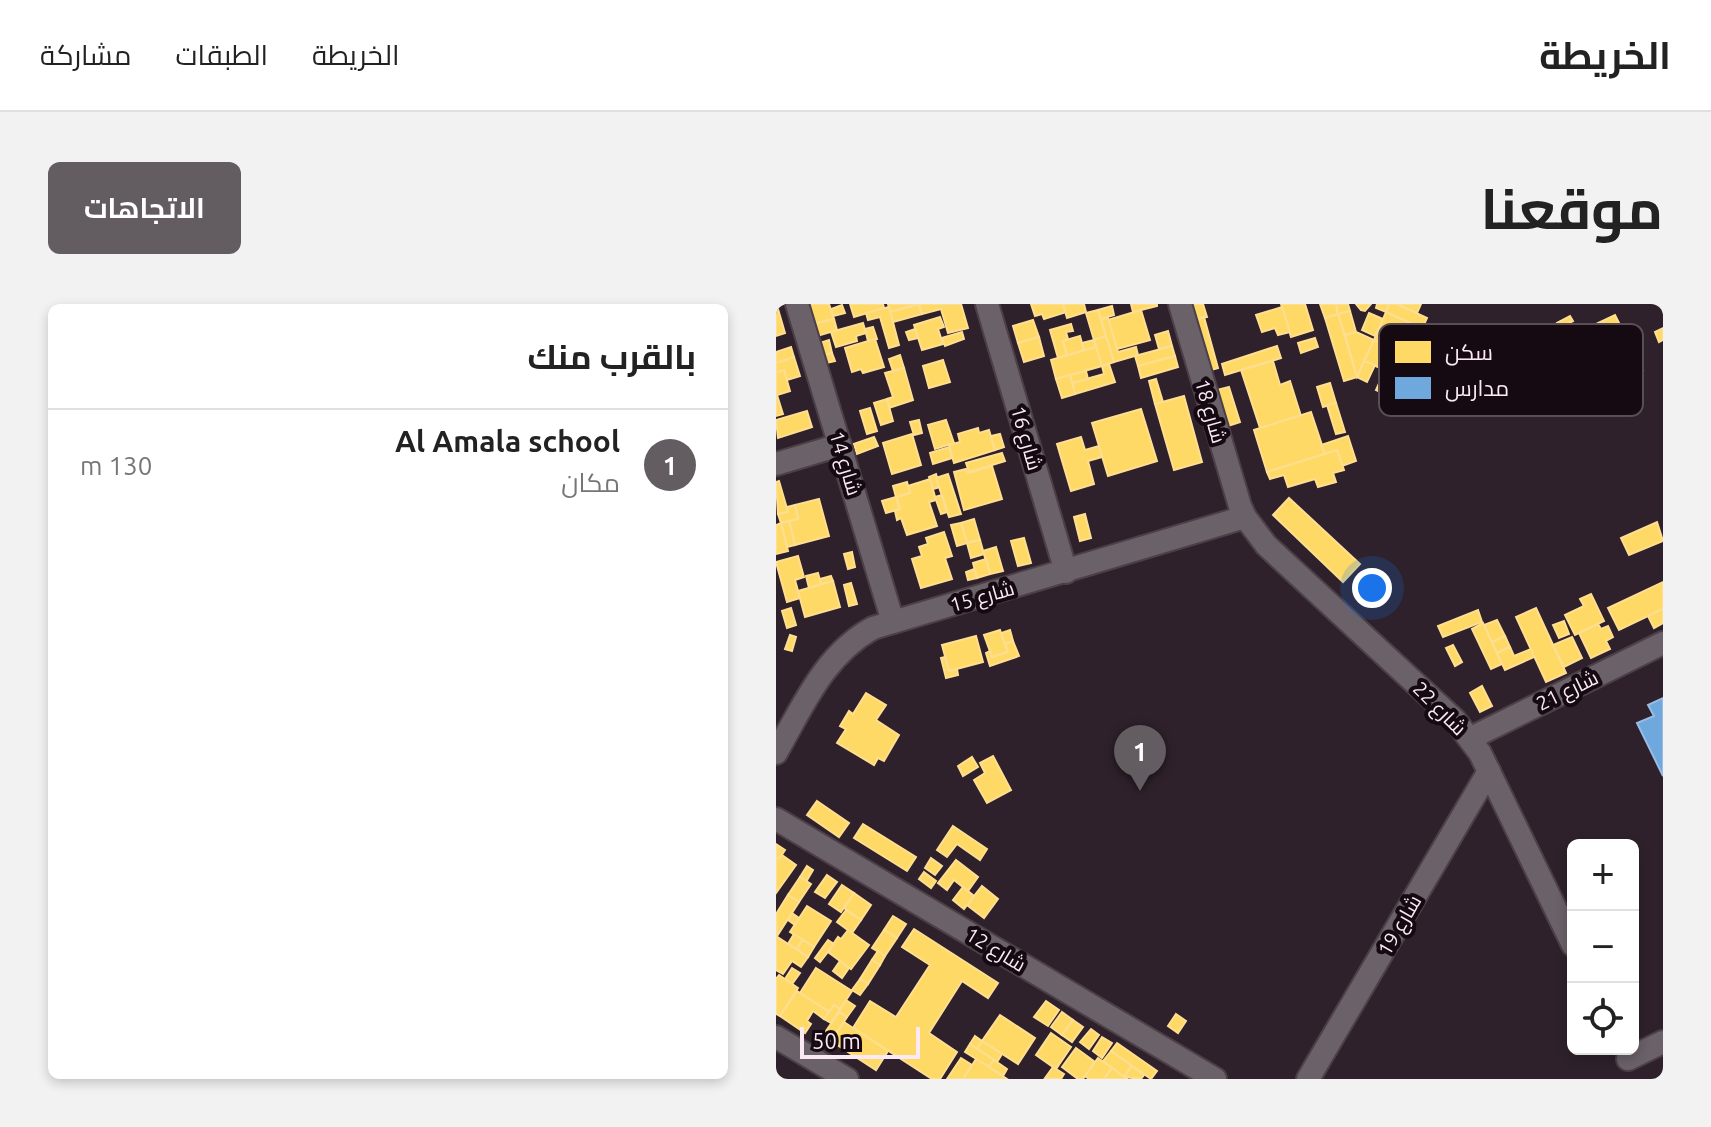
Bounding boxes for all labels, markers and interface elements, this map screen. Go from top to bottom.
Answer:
text: الخريطة [1539,34,1671,76]
text: مشاركة [40,39,131,70]
text: الطبقات [175,39,268,70]
text: الخريطة [312,39,399,70]
button: الاتجاهات [48,162,241,254]
text: موقعنا [1480,177,1663,240]
legend [1379,324,1643,416]
text: بالقرب منك [528,337,696,375]
text: سكن [1445,339,1493,366]
text: مدارس [1445,375,1509,402]
street label: شارع 18 [1188,376,1231,447]
street label: شارع 16 [1004,403,1047,474]
text: Al Amala school [395,424,620,458]
street label: شارع 14 [823,428,867,499]
text: 130 m [80,451,152,480]
text: 1 [663,451,677,480]
text: مكان [561,468,620,497]
your location [1352,568,1392,608]
street label: شارع 15 [947,576,1018,619]
street label: شارع 21 [1532,665,1603,717]
street label: شارع 22 [1406,677,1471,742]
pin: 1 [1114,725,1166,791]
map controls [1567,839,1639,1055]
button: + [1567,839,1639,911]
street label: شارع 19 [1373,891,1428,961]
button: − [1567,911,1639,983]
street label: شارع 12 [960,922,1030,978]
button: locate [1567,983,1639,1055]
scale bar [800,1023,920,1059]
text: 50 m [812,1028,861,1053]

